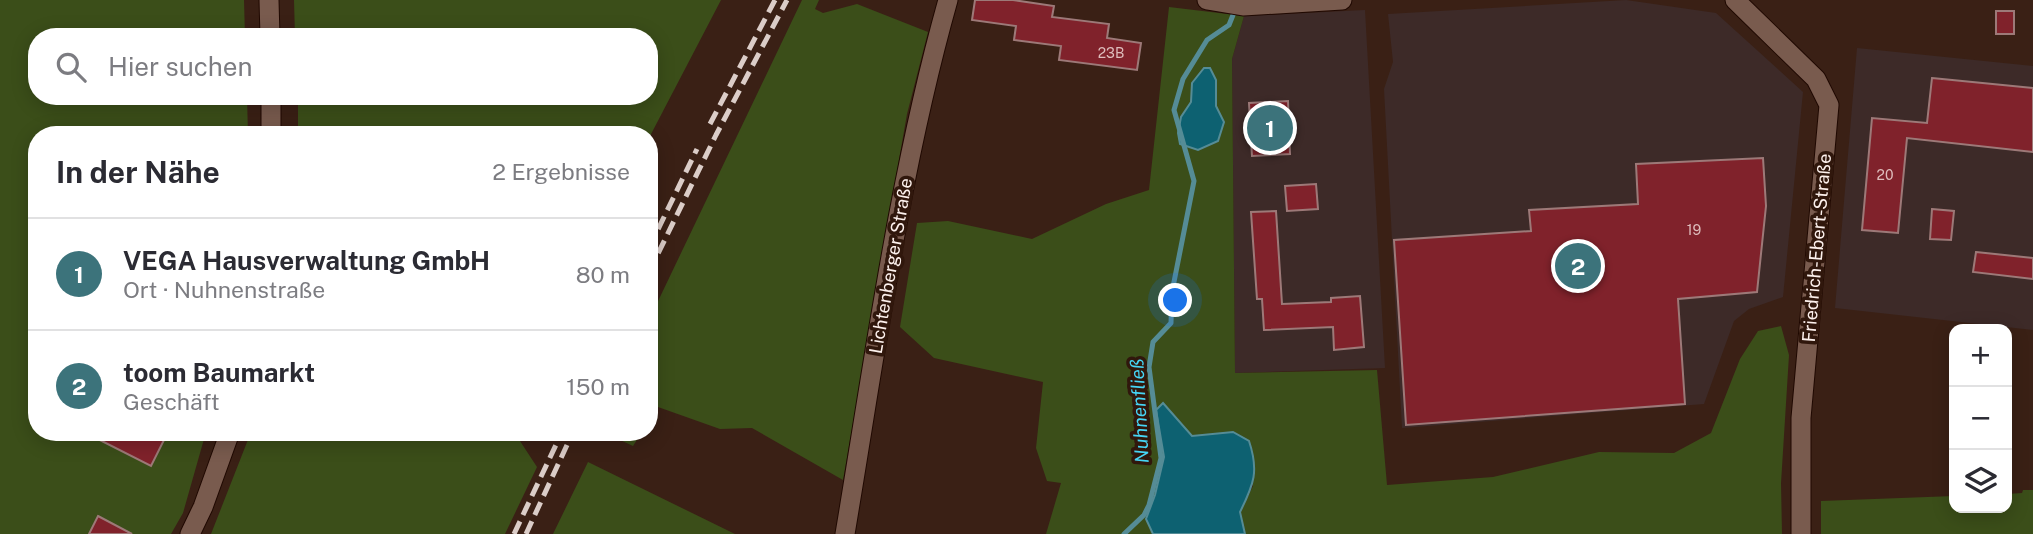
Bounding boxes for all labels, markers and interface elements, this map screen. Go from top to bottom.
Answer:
search box [28,28,658,105]
house number: 23B [1098,45,1124,61]
icon: search [52,48,90,86]
text: Hier suchen [108,51,253,82]
pin: 1 [1247,102,1293,154]
street label: Friedrich-Ebert-Straße [1798,153,1835,343]
text: In der Nähe [56,154,220,190]
text: 2 Ergebnisse [492,158,630,185]
house number: 20 [1877,167,1893,183]
street label: Lichtenberger Straße [865,176,916,355]
house number: 19 [1687,222,1701,238]
pin: 2 [1555,240,1601,292]
text: VEGA Hausverwaltung GmbH [123,245,490,276]
text: 1 [74,261,84,288]
text: 80 m [576,261,630,288]
text: Ort · Nuhnenstraße [123,276,325,303]
your location [1158,283,1192,317]
map controls [1949,324,2012,513]
button: + [1949,324,2012,387]
text: toom Baumarkt [123,357,315,388]
water label: Nuhnenfließ [1125,358,1153,464]
text: 2 [72,373,86,400]
text: 150 m [566,373,630,400]
button: − [1949,387,2012,450]
text: Geschäft [123,388,220,415]
button: layers [1949,450,2012,513]

